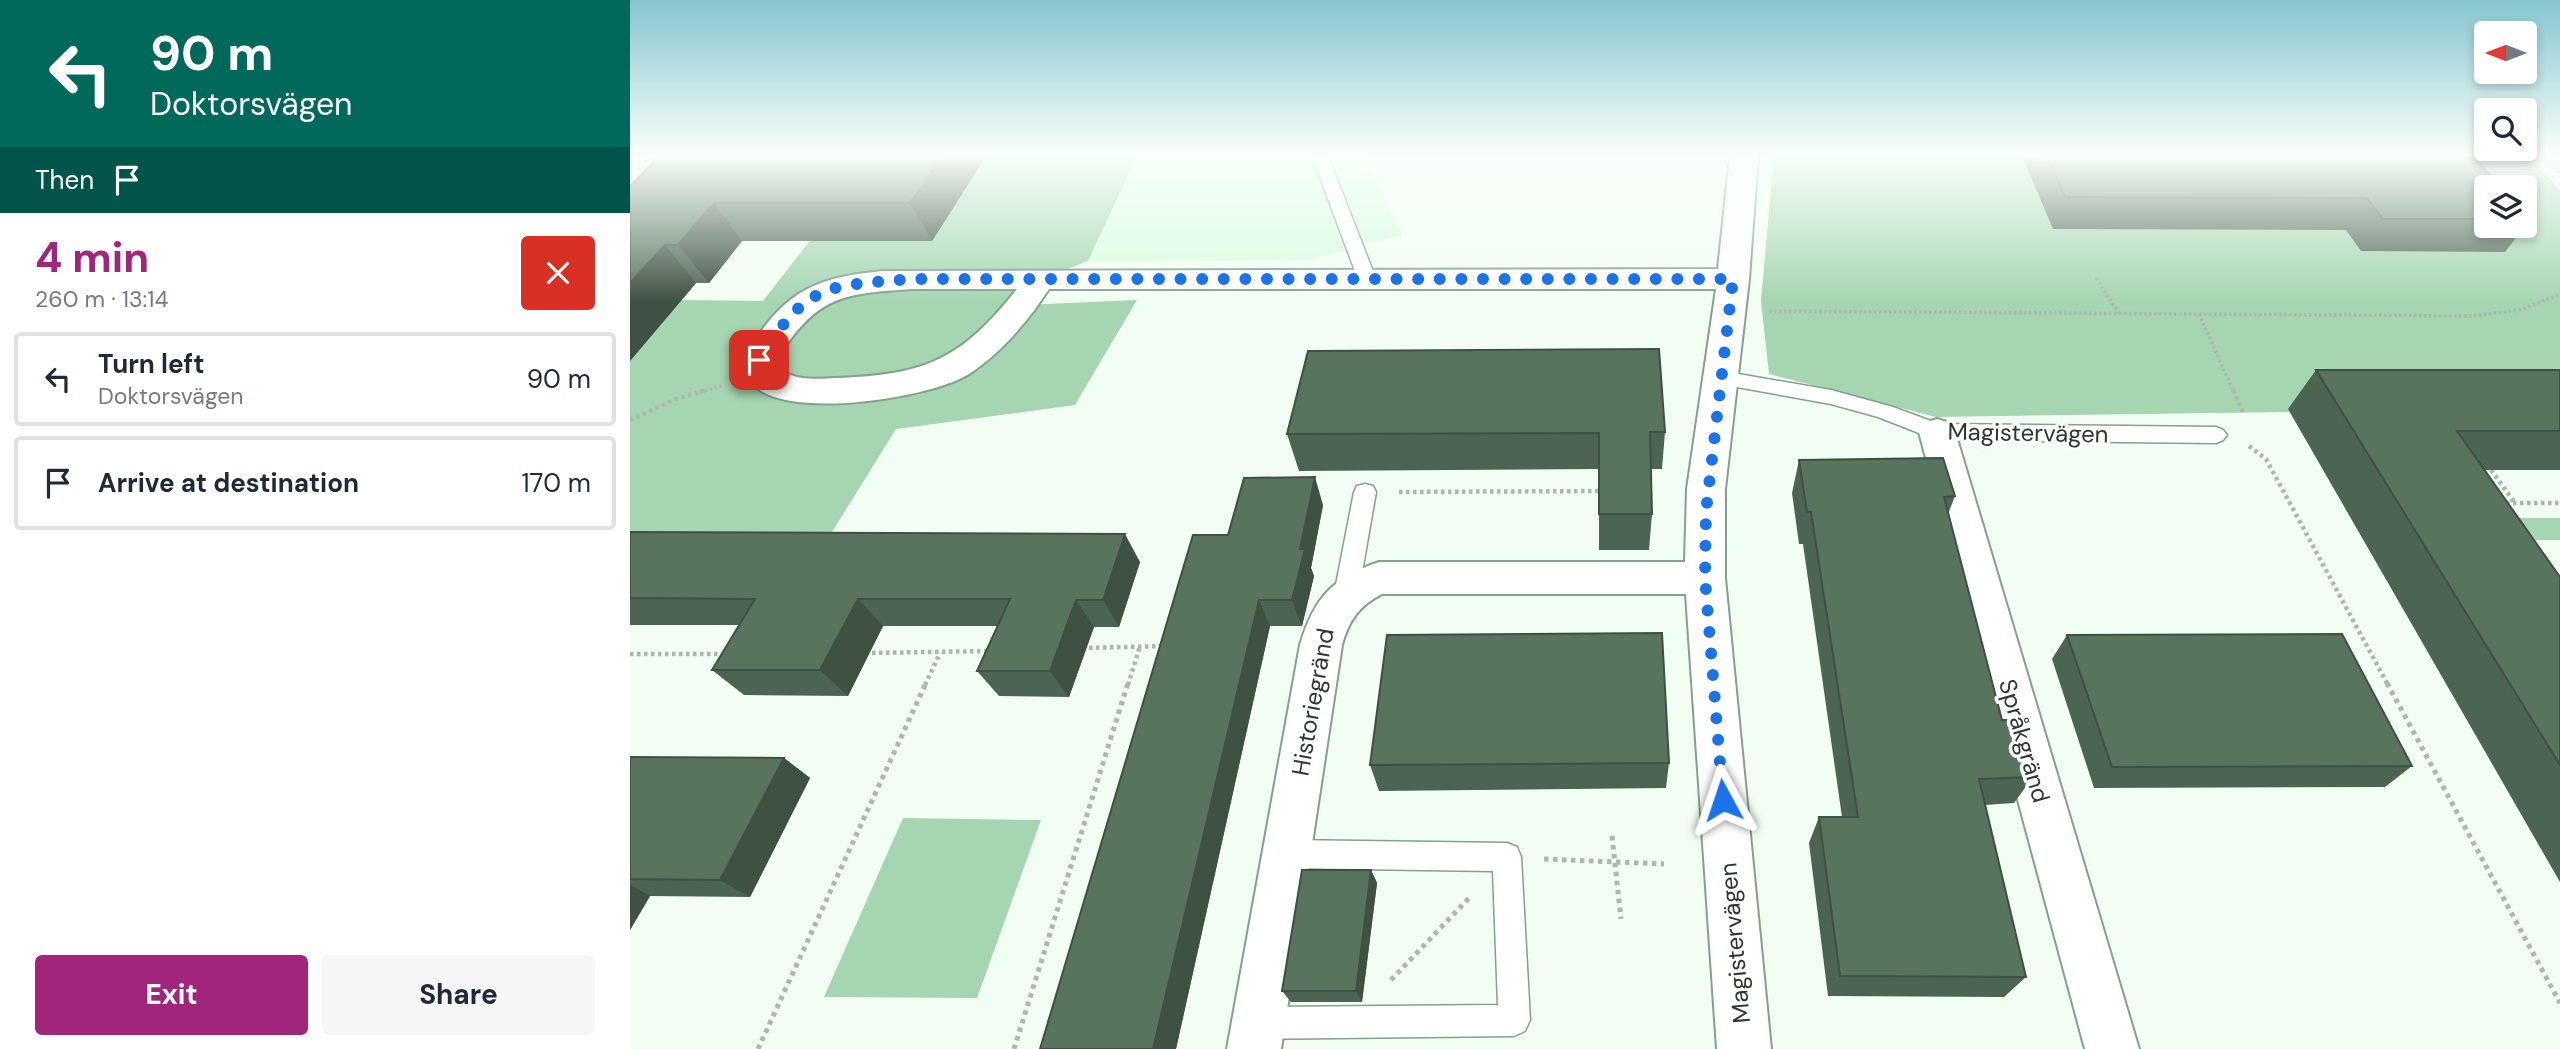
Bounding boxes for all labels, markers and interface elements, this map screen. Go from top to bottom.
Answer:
text: 90 m [150,21,273,85]
north arrow [2474,21,2538,84]
map controls [2474,21,2537,238]
icon: left [35,28,126,119]
text: Doktorsvägen [150,83,352,125]
button: search [2474,98,2537,161]
icon: arrive [108,161,146,199]
text: Then [35,163,94,197]
button: layers [2474,175,2537,238]
text: 4 min [35,230,149,285]
button: close [521,236,595,310]
text: 260 m · 13:14 [35,284,168,314]
pin [729,330,789,390]
icon: arrive [740,341,778,379]
text: Turn left [98,347,205,381]
icon: left [39,360,77,398]
text: 90 m [527,362,591,396]
text: Doktorsvägen [98,381,244,411]
street label: Magistervägen [1947,416,2109,449]
icon: arrive [39,464,77,502]
text: Arrive at destination [98,466,359,500]
text: 170 m [522,466,591,500]
street label: Historiegränd [1284,626,1341,778]
street label: Språkgränd [1992,675,2057,806]
position arrow [1686,763,1760,837]
street label: Magistervägen [1712,862,1757,1025]
button: Exit [35,955,308,1035]
button: Share [322,955,595,1035]

